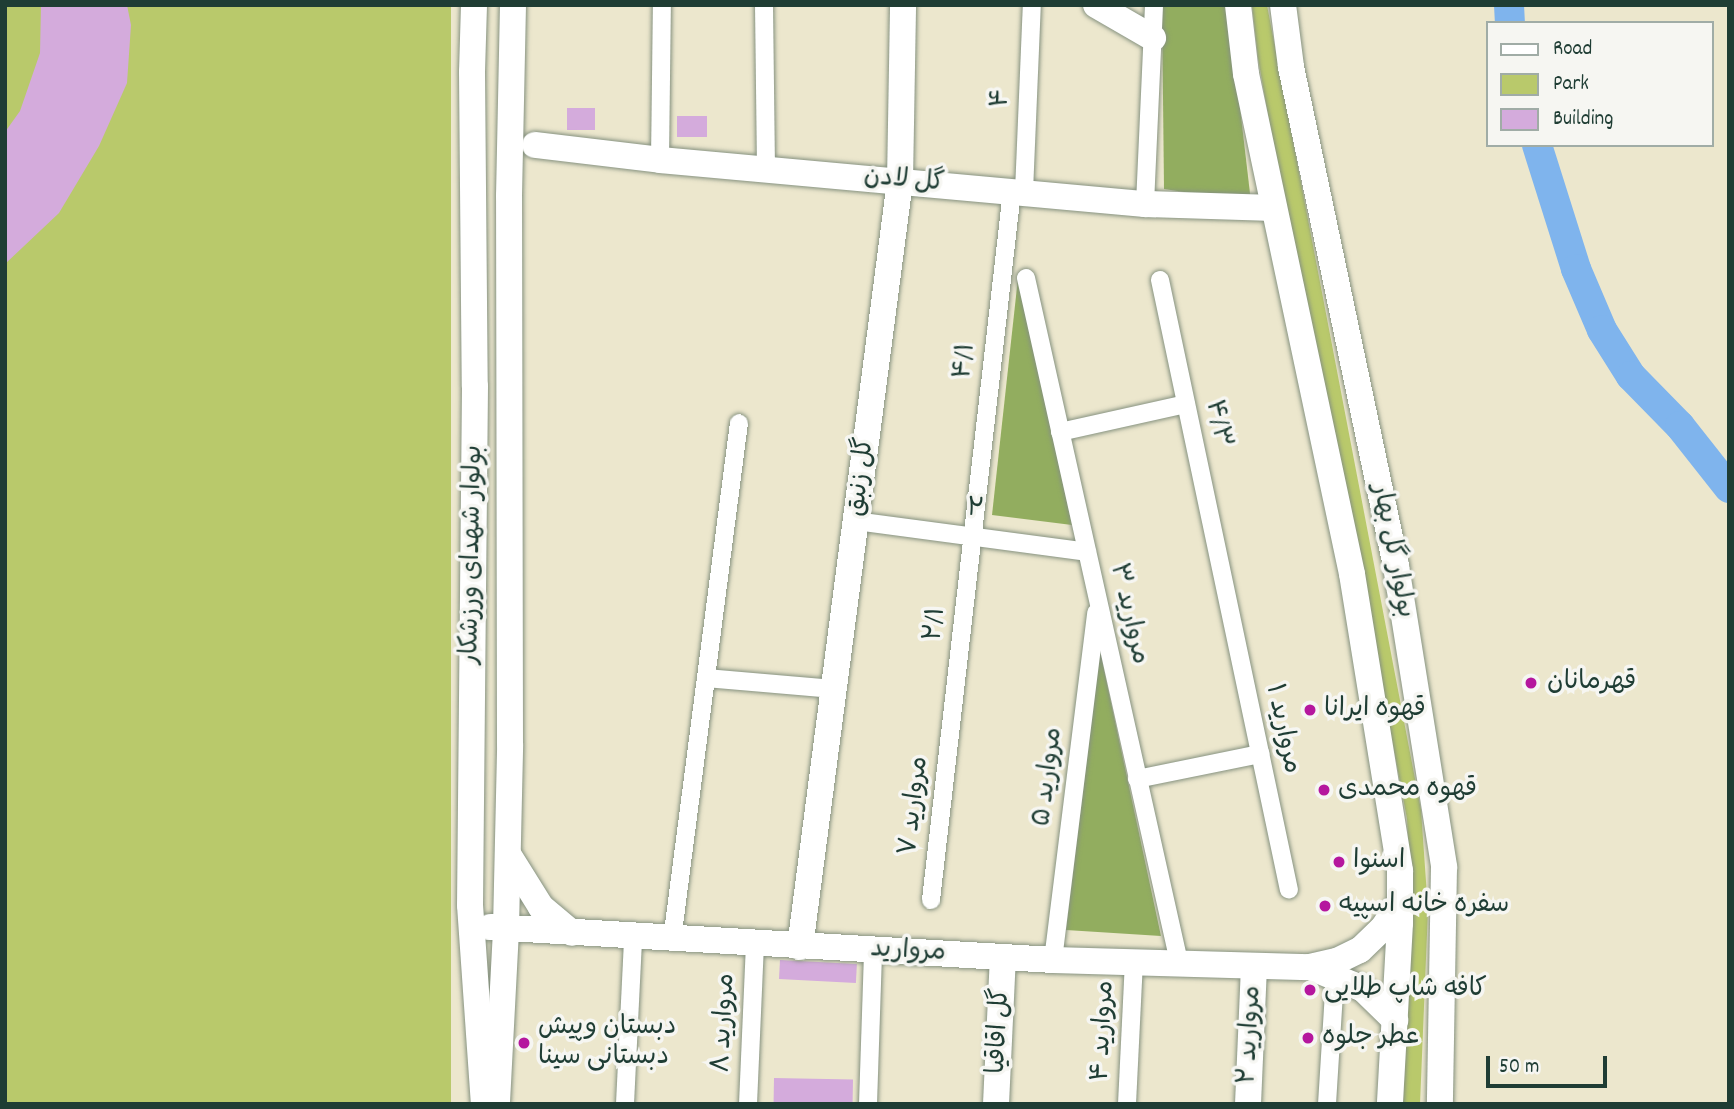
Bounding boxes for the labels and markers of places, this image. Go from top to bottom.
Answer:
place label: قهرمانان [1547,667,1636,699]
marker: قهرمانان [1521,673,1541,693]
place label: قهوه ایرانا [1324,694,1426,726]
marker: قهوه ایرانا [1302,702,1318,718]
place label: قهوه محمدی [1338,774,1477,806]
marker: قهوه محمدی [1316,782,1332,798]
place label: اسنوا [1353,846,1405,878]
marker: اسنوا [1331,854,1347,870]
place label: سفره خانه اسپیه [1339,890,1509,922]
marker: سفره خانه اسپیه [1317,898,1333,914]
place label: کافه شاپ طلایی [1324,974,1487,1006]
marker: کافه شاپ طلایی [1302,982,1318,998]
place label: دبستان وپیش دبستانی سینا [538,1012,676,1074]
place label: عطر جلوه [1322,1022,1419,1054]
marker: عطر جلوه [1300,1030,1316,1046]
marker: دبستان وپیش دبستانی سینا [516,1035,532,1051]

